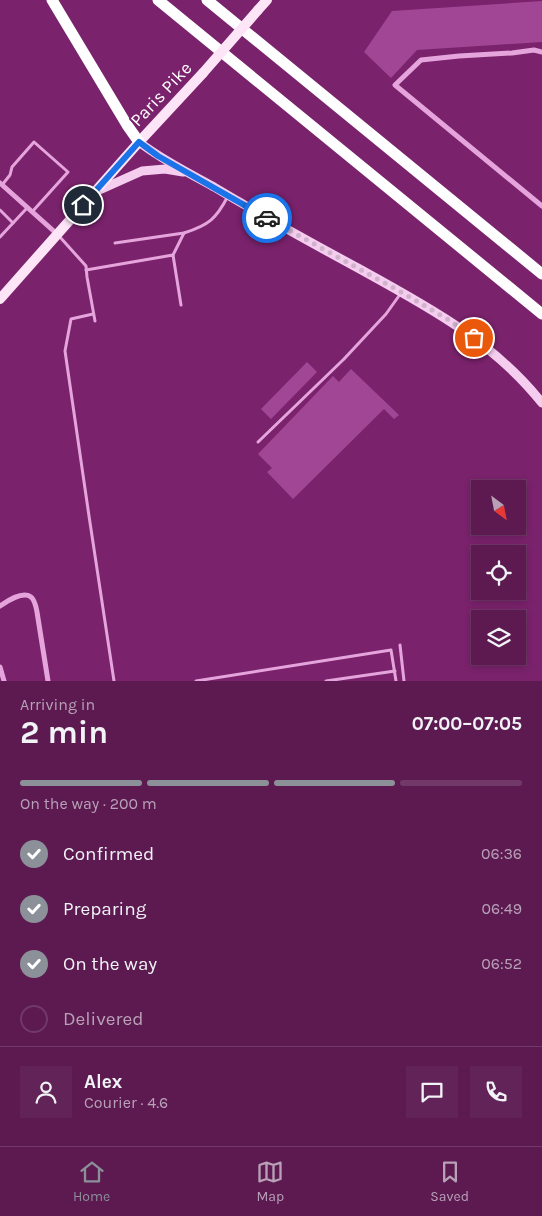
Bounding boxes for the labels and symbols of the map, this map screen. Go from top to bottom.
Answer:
street label: Paris Pike [126,57,196,131]
pin [62,184,104,226]
courier [242,193,292,243]
pin [453,317,495,359]
north arrow [471,480,526,535]

